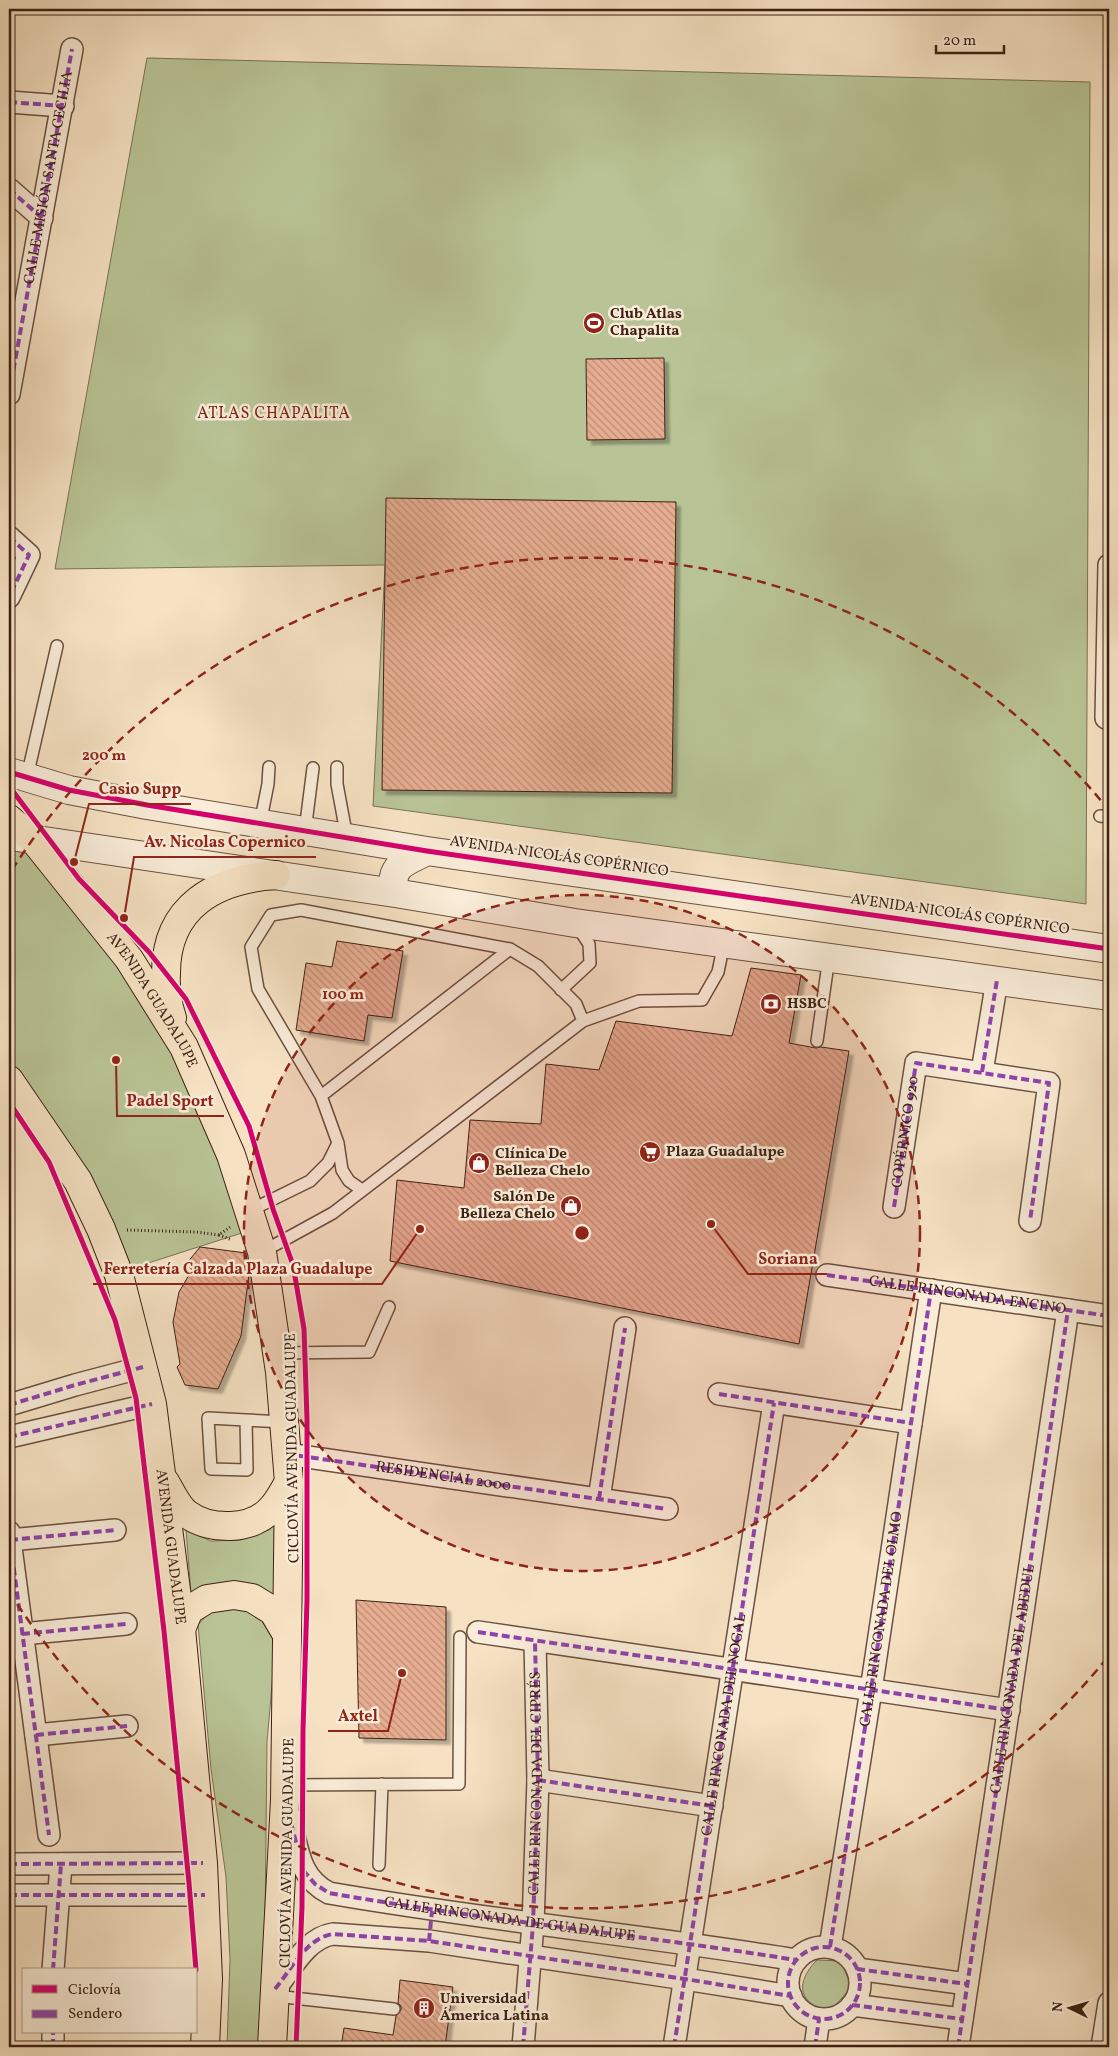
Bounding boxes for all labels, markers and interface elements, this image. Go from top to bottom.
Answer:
scale bar [936,22,1003,54]
text: 20 m [943,31,976,52]
street label: CALLE MISIÓN SANTA CECILIA [19,69,78,286]
place label: Club Atlas Chapalita [610,304,682,342]
sports icon: Club Atlas Chapalita [582,311,606,335]
district label: ATLAS CHAPALITA [197,403,351,425]
text: 200 m [82,746,126,767]
callout: Casio Supp [89,773,191,804]
text: Casio Supp [99,779,181,801]
callout: Av. Nicolas Copernico [134,826,316,857]
street label: AVENIDA NICOLÁS COPÉRNICO [448,831,670,883]
text: Av. Nicolas Copernico [144,832,306,854]
street label: AVENIDA NICOLÁS COPÉRNICO [849,889,1071,941]
street label: AVENIDA GUADALUPE [101,928,202,1071]
text: 100 m [322,985,365,1006]
bank icon: HSBC [759,992,783,1016]
place label: HSBC [787,994,827,1015]
street label: COPÉRNICO 920 [887,1074,924,1189]
callout: Padel Sport [117,1085,224,1116]
text: Padel Sport [126,1091,214,1113]
supermarket icon: Plaza Guadalupe [638,1140,662,1164]
place label: Plaza Guadalupe [666,1142,785,1163]
place label: Clínica De Belleza Chelo [495,1144,590,1182]
shop icon: Clínica De Belleza Chelo [467,1151,491,1175]
place label: Salón De Belleza Chelo [460,1187,555,1225]
shop icon: Salón De Belleza Chelo [559,1194,583,1218]
centre of rings [573,1224,591,1242]
callout: Soriana [748,1243,827,1274]
text: Soriana [758,1249,818,1271]
callout: Ferretería Calzada Plaza Guadalupe [93,1253,382,1284]
text: Ferretería Calzada Plaza Guadalupe [104,1259,372,1281]
street label: CALLE RINCONADA ENCINO [867,1271,1068,1320]
street label: CICLOVÍA AVENIDA GUADALUPE [280,1333,306,1563]
street label: RESIDENCIAL 2000 [374,1456,512,1497]
street label: AVENIDA GUADALUPE [150,1468,191,1626]
street label: CALLE RINCONADA DEL OLMO [855,1510,908,1728]
street label: CALLE RINCONADA DEL ABEDUL [985,1562,1040,1795]
street label: CALLE RINCONADA DEL NOGAL [696,1612,752,1838]
street label: CALLE RINCONADA DEL CIPRÉS [523,1671,549,1896]
callout: Axtel [328,1700,388,1731]
text: Axtel [338,1706,379,1728]
street label: CICLOVÍA AVENIDA GUADALUPE [275,1738,301,1968]
street label: CALLE RINCONADA DE GUADALUPE [383,1892,637,1947]
legend [22,1968,198,2034]
text: Ciclovía [68,1980,121,2001]
north arrow [1046,1984,1096,2034]
place label: Universidad Ámerica Latina [440,1989,549,2027]
building icon: Universidad Ámerica Latina [412,1996,436,2020]
text: N [1049,2001,1068,2013]
text: Sendero [68,2004,122,2025]

